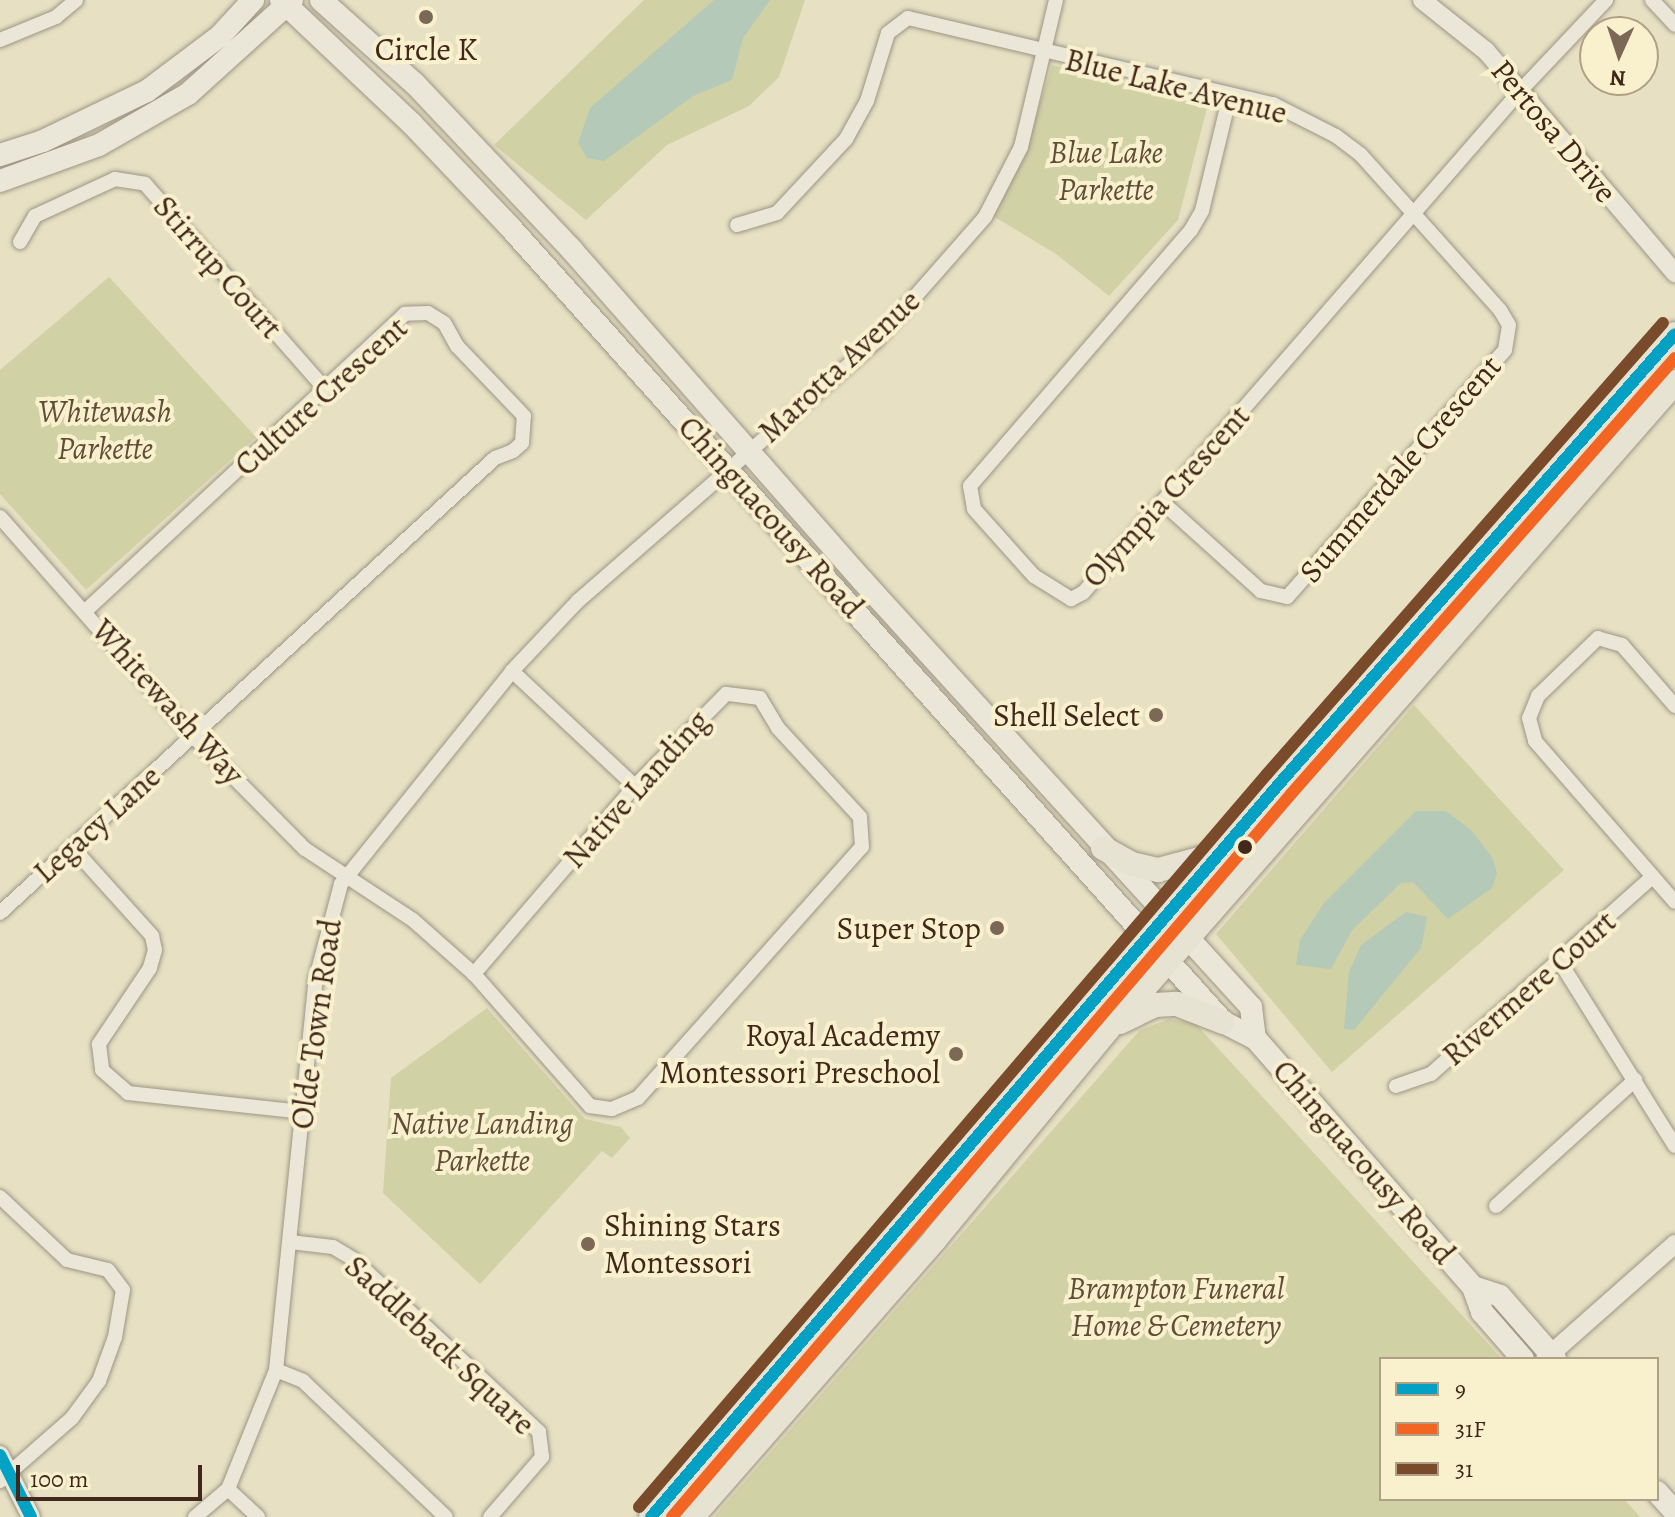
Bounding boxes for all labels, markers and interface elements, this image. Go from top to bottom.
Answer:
marker: Circle K [417,8,435,26]
north arrow [1579,16,1659,96]
place label: Circle K [375,30,477,68]
street label: Blue Lake Avenue [1061,40,1291,132]
street label: Pertosa Drive [1483,52,1625,210]
text: N [1609,63,1627,93]
park label: Blue Lake Parkette [1049,134,1163,209]
street label: Stirrup Court [145,188,291,346]
street label: Marotta Avenue [750,281,928,451]
street label: Culture Crescent [227,308,415,484]
street label: Summerdale Crescent [1291,348,1509,590]
park label: Whitewash Parkette [38,393,172,468]
street label: Olympia Crescent [1074,397,1258,595]
street label: Chinguacousy Road [670,408,872,626]
street label: Whitewash Way [84,611,252,793]
place label: Shell Select [993,696,1140,734]
street label: Native Landing [555,702,717,876]
marker: Shell Select [1147,706,1165,724]
street label: Legacy Lane [25,757,169,891]
unlabelled marker [1237,839,1253,855]
street label: Rivermere Court [1434,902,1624,1074]
place label: Super Stop [837,909,981,947]
street label: Olde Town Road [282,916,350,1132]
marker: Super Stop [988,919,1006,937]
place label: Royal Academy Montessori Preschool [659,1017,940,1092]
marker: Royal Academy Montessori Preschool [947,1045,965,1063]
street label: Chinguacousy Road [1265,1052,1463,1272]
park label: Native Landing Parkette [390,1105,574,1180]
place label: Shining Stars Montessori [604,1207,781,1282]
marker: Shining Stars Montessori [579,1235,597,1253]
street label: Saddleback Square [337,1247,543,1443]
park label: Brampton Funeral Home & Cemetery [1067,1270,1285,1345]
legend [1379,1357,1659,1501]
text: 9 [1455,1373,1466,1405]
text: 31F [1455,1413,1485,1445]
scale bar [20,1449,206,1499]
text: 31 [1455,1453,1473,1485]
text: 100 m [30,1463,89,1495]

